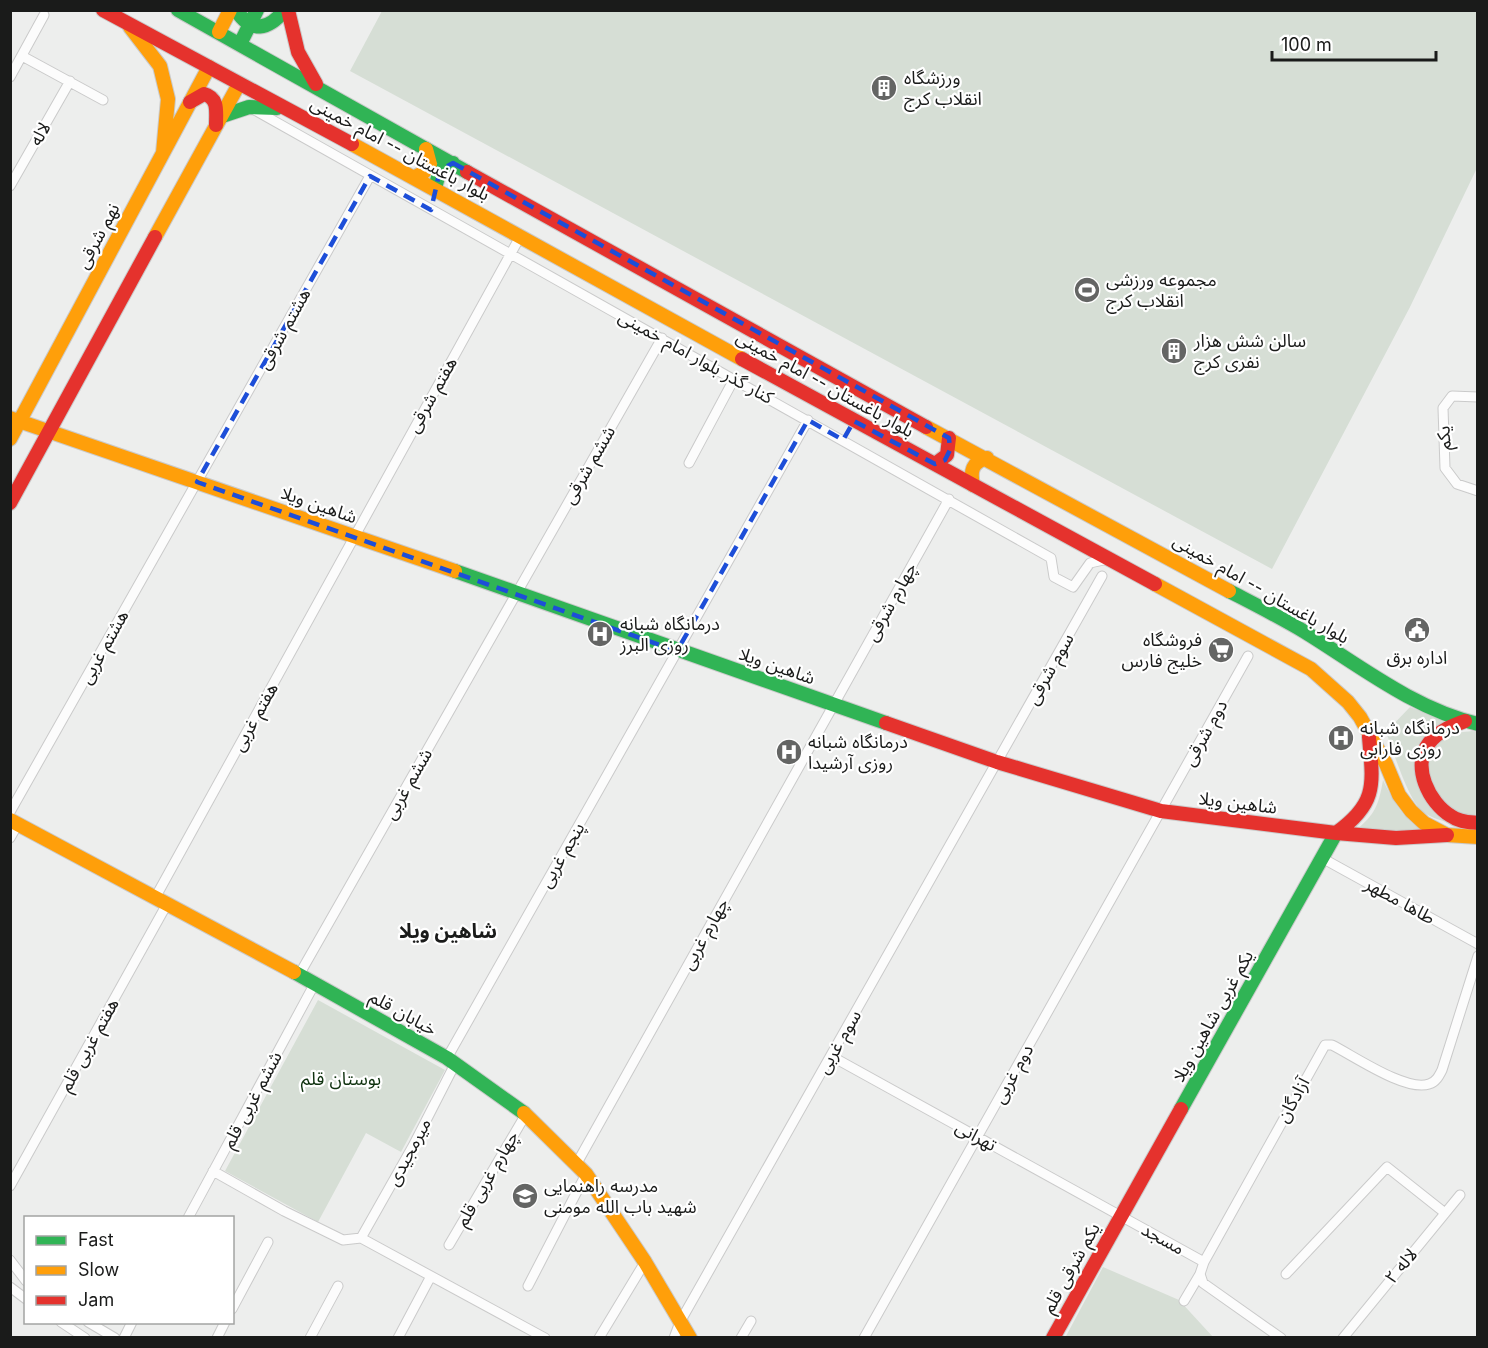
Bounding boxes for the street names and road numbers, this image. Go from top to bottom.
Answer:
street label: بلوار باغستان -- امام خمینی [305,92,493,208]
street label: لاله [25,118,55,149]
street label: نهم شرقی [72,199,126,274]
street label: هشتم شرقی [253,285,317,374]
street label: کنار گذر بلوار امام خمینی [613,305,778,412]
street label: بلوار باغستان -- امام خمینی [731,326,918,445]
street label: هفتم شرقی [402,353,464,438]
street label: ششم شرقی [558,422,622,509]
street label: یکم [1432,425,1458,451]
street label: شاهین ویلا [278,482,360,528]
street label: بلوار باغستان -- امام خمینی [1167,529,1353,651]
street label: چهارم شرقی [860,559,924,647]
street label: هشتم غربی [75,606,135,689]
street label: سوم شرقی [1021,629,1081,710]
street label: شاهین ویلا [736,643,818,689]
street label: هفتم غربی [227,679,285,756]
street label: دوم شرقی [1178,696,1235,771]
street label: ششم غربی [379,745,439,824]
street label: شاهین ویلا [1198,787,1278,819]
street label: پنجم غربی [534,818,591,893]
street label: طاها مطهر [1360,872,1439,929]
street label: چهارم غربی [676,894,736,975]
street label: یکم غربی شاهین ویلا [1168,946,1260,1087]
street label: خیابان قلم [365,986,441,1042]
street label: هفتم غربی قلم [54,994,125,1097]
street label: سوم غربی [812,1006,869,1079]
street label: دوم غربی [988,1041,1041,1109]
street label: ششم غربی قلم [217,1048,289,1153]
street label: آزادگان [1272,1073,1315,1126]
street label: میرمجیدی [382,1114,436,1190]
street label: تهرانی [952,1116,1000,1156]
street label: چهارم غربی قلم [451,1127,526,1232]
street label: مسجد [1138,1218,1188,1259]
street label: یکم شرقی قلم [1037,1219,1107,1318]
street label: لاله ۲ [1380,1244,1421,1287]

